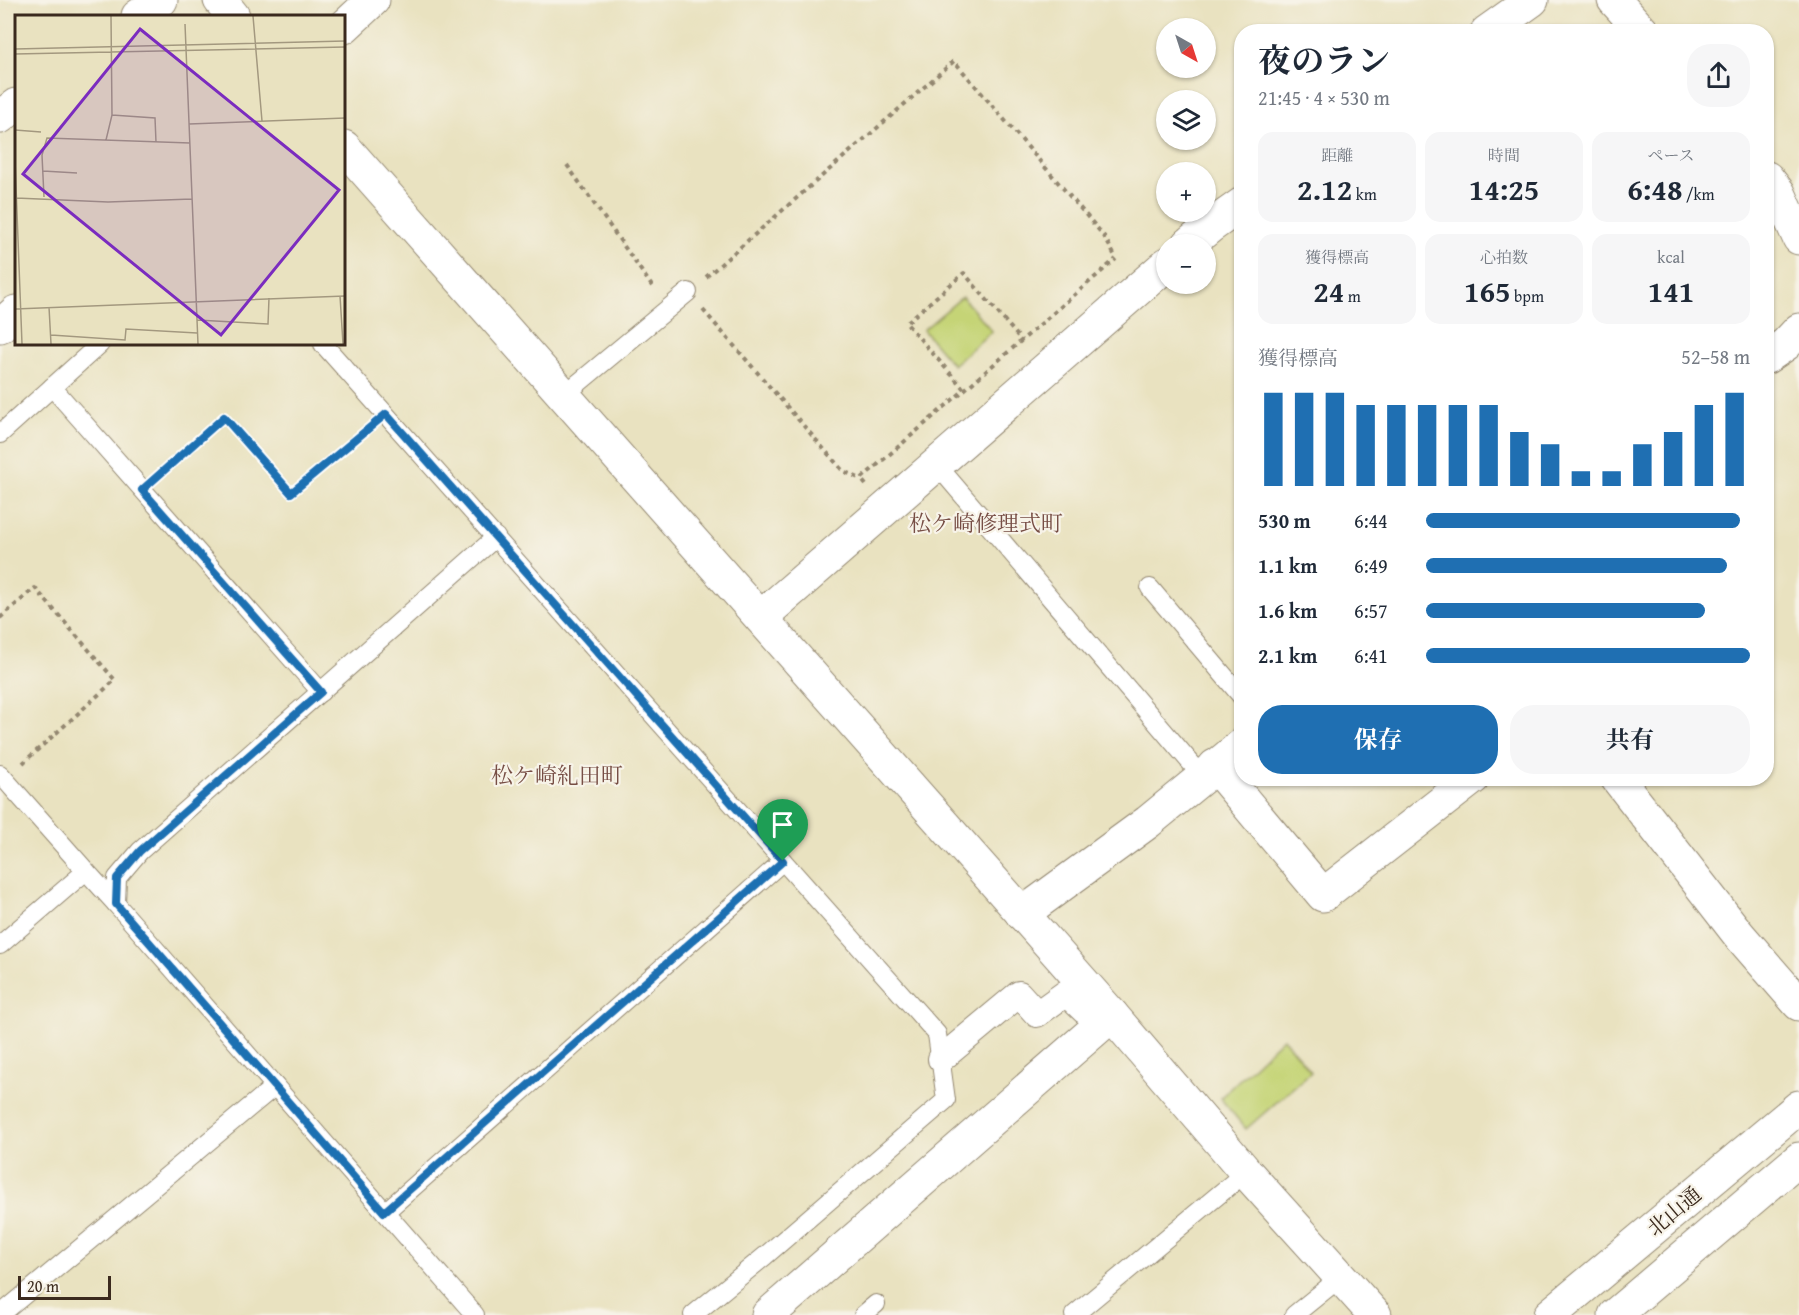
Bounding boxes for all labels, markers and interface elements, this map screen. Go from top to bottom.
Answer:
inset map [15,15,345,345]
north arrow [1156,18,1216,78]
map controls [1156,18,1216,294]
text: 夜のラン [1258,36,1390,84]
button: share [1687,44,1750,107]
text: 21:45 · 4 × 530 m [1258,83,1390,112]
button: layers [1156,90,1216,150]
text: 距離 [1321,143,1353,167]
text: 時間 [1488,143,1520,167]
text: ペース [1647,143,1695,167]
button: + [1156,162,1216,222]
text: 2.12 [1297,167,1352,211]
text: 14:25 [1469,167,1539,211]
text: 6:48 [1627,167,1682,211]
text: km [1352,182,1377,206]
text: /km [1682,182,1715,206]
button: − [1156,234,1216,294]
text: 獲得標高 [1305,245,1369,269]
text: 心拍数 [1480,245,1528,269]
text: kcal [1657,245,1685,269]
text: 24 [1313,269,1344,313]
text: 165 [1464,269,1511,313]
text: 141 [1648,269,1694,313]
text: m [1344,284,1361,308]
text: bpm [1511,284,1544,308]
text: 52–58 m [1681,342,1750,371]
text: 獲得標高 [1258,343,1338,372]
text: 530 m [1258,506,1311,535]
text: 6:44 [1354,506,1388,535]
district label: 松ケ崎修理式町 [909,507,1063,539]
text: 1.1 km [1258,551,1317,580]
text: 6:49 [1354,551,1388,580]
text: 1.6 km [1258,596,1317,625]
text: 6:57 [1354,596,1388,625]
text: 2.1 km [1258,641,1317,670]
text: 6:41 [1354,641,1388,670]
button: 保存 [1258,705,1498,774]
button: 共有 [1510,705,1750,774]
district label: 松ケ崎糺田町 [491,759,623,791]
pin [757,799,808,861]
icon: arrive [766,808,799,841]
street label: 北山通 [1640,1179,1708,1243]
scale bar [18,1273,111,1300]
text: 20 m [27,1274,59,1298]

